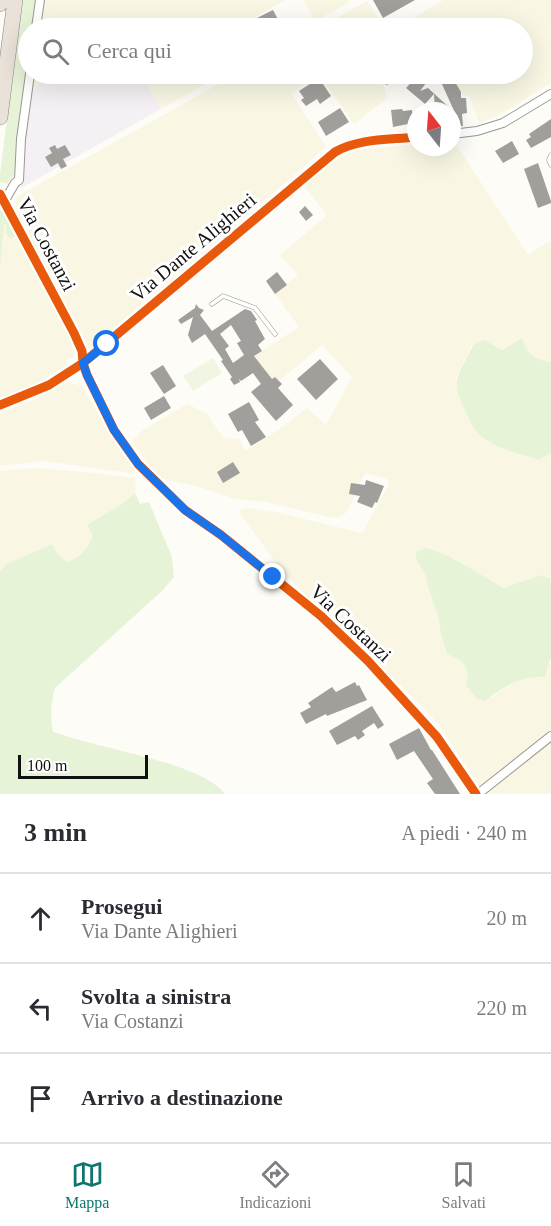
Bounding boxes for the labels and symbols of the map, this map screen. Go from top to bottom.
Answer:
north arrow [407,102,461,156]
street label: Via Dante Alighieri [126,188,261,307]
street label: Via Costanzi [13,194,81,295]
route start [93,330,119,356]
route end [259,563,285,589]
street label: Via Costanzi [306,580,396,666]
scale bar [18,752,148,780]

